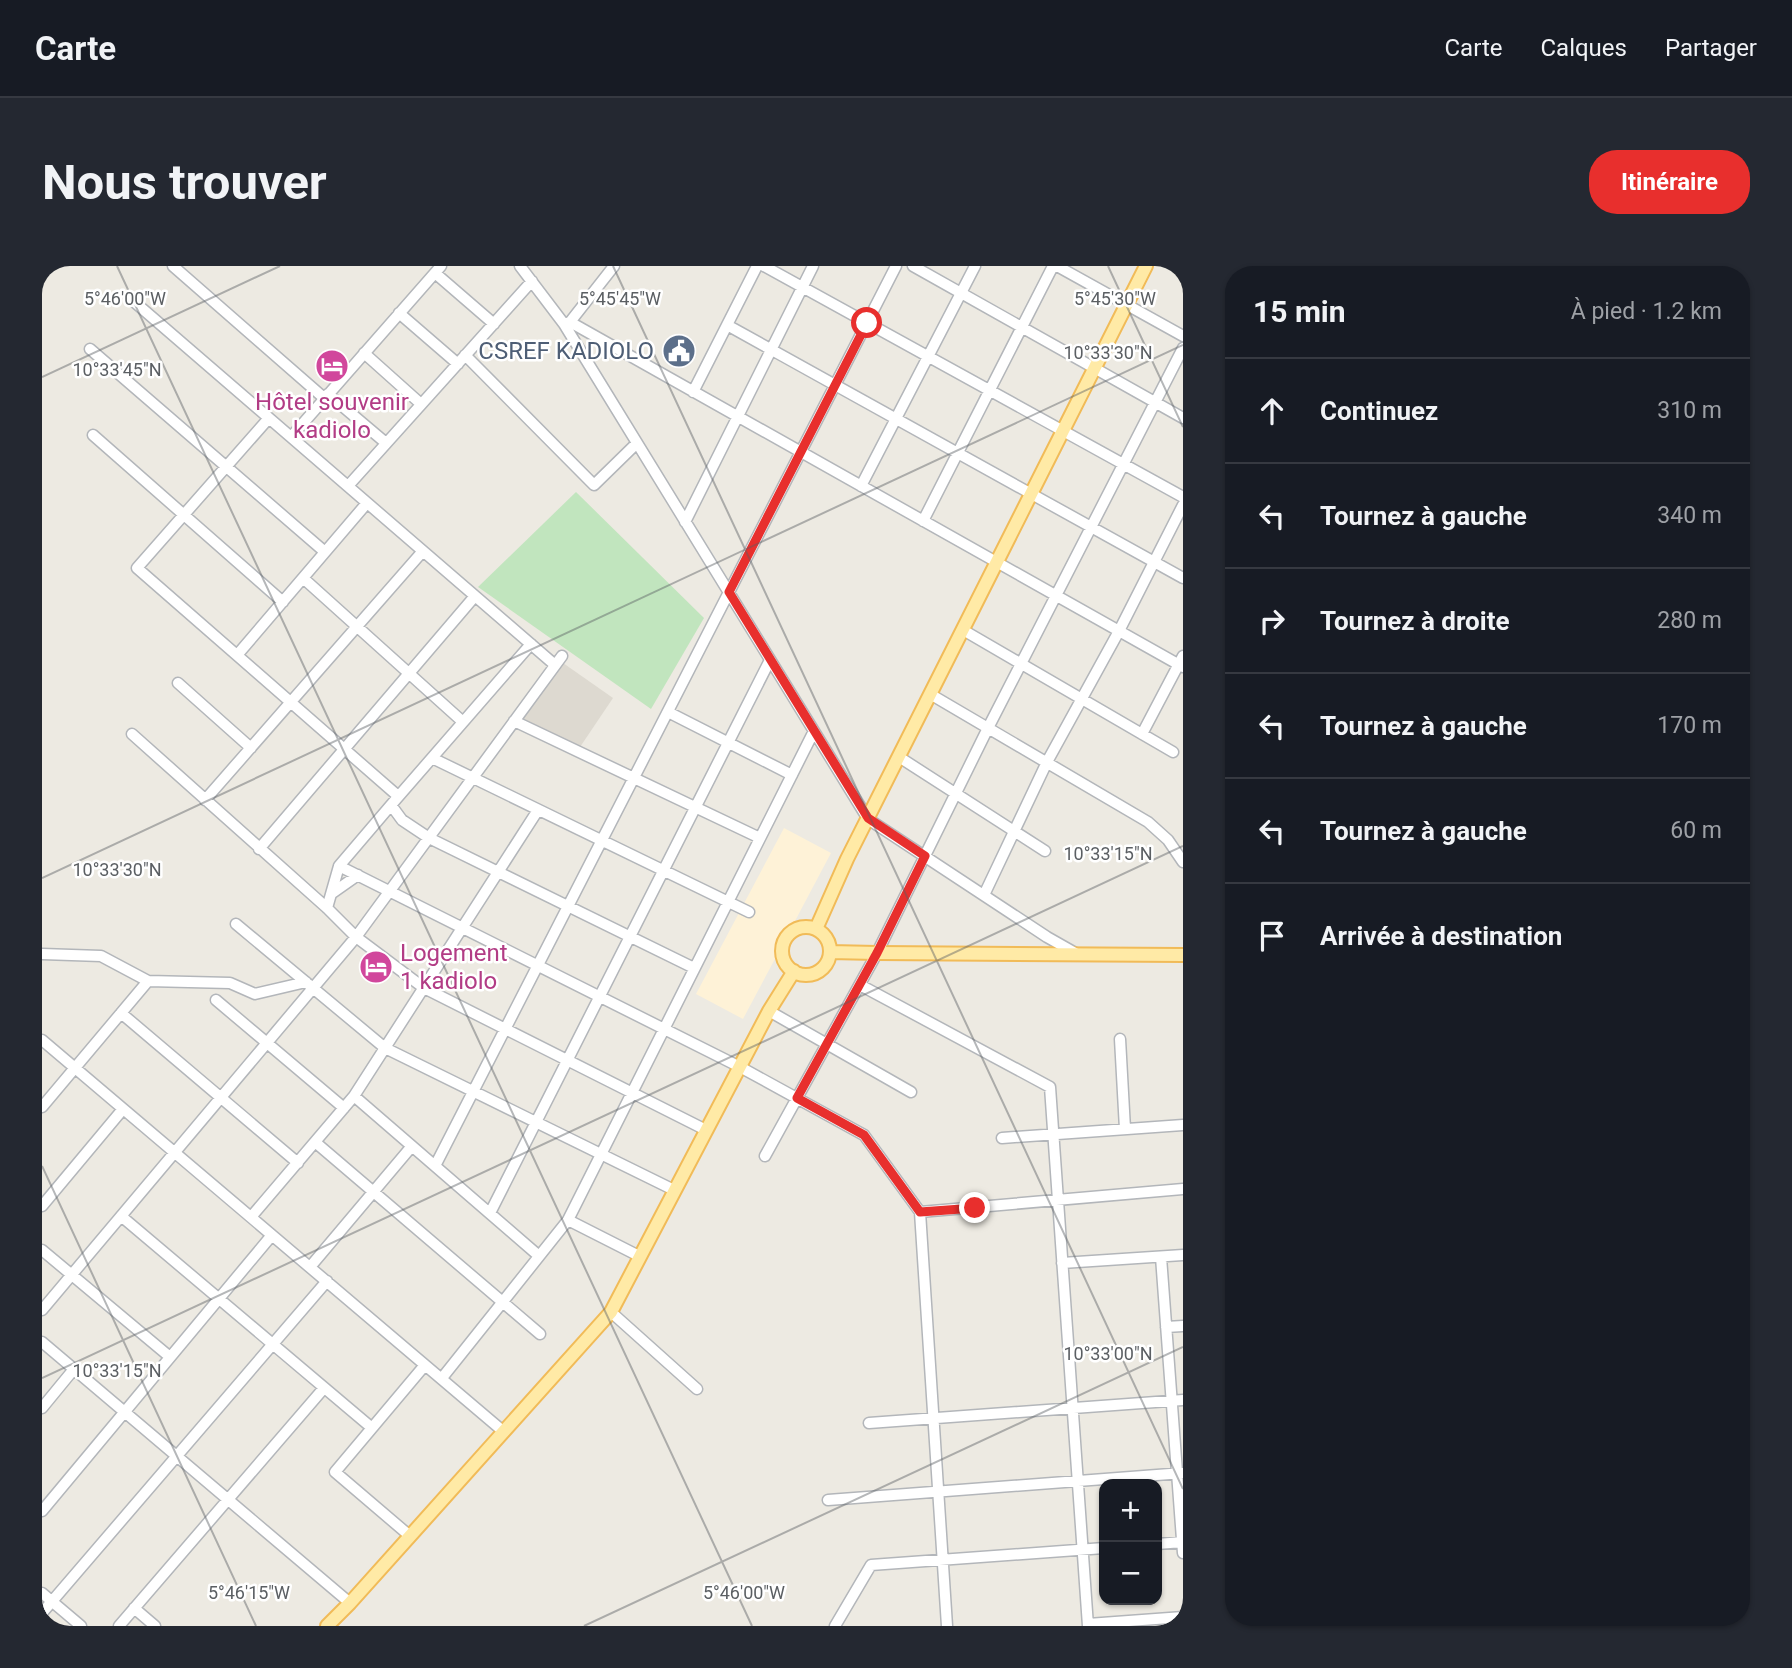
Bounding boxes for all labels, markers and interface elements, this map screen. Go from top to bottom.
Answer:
text: Carte [35,29,116,68]
text: Carte [1444,34,1502,62]
text: Calques [1540,34,1627,62]
text: Partager [1665,34,1757,62]
button: Itinéraire [1589,150,1750,214]
text: Nous trouver [42,154,327,211]
text: 5°46'00"W [84,288,166,309]
text: 5°45'45"W [579,288,661,309]
text: 5°45'30"W [1074,288,1156,309]
text: 15 min [1253,294,1346,329]
text: À pied · 1.2 km [1571,298,1722,325]
route start [851,307,882,338]
public building icon: CSREF KADIOLO [660,332,698,370]
place label: CSREF KADIOLO [478,337,654,365]
text: 10°33'30"N [1063,342,1153,363]
hotel icon: Hôtel souvenir kadiolo [313,347,351,385]
text: 10°33'45"N [72,359,162,380]
place label: Hôtel souvenir kadiolo [255,388,409,444]
icon: ahead [1253,392,1291,430]
text: Continuez [1320,396,1438,426]
text: 310 m [1657,397,1722,424]
icon: left [1253,497,1291,535]
text: Tournez à gauche [1320,501,1527,531]
text: 340 m [1657,502,1722,529]
icon: right [1253,602,1291,640]
text: Tournez à droite [1320,606,1510,636]
text: 280 m [1657,607,1722,634]
icon: left [1253,707,1291,745]
text: Tournez à gauche [1320,711,1527,741]
text: 170 m [1657,712,1722,739]
icon: left [1253,812,1291,850]
text: Tournez à gauche [1320,816,1527,846]
text: 60 m [1670,817,1722,844]
text: 10°33'15"N [1063,843,1153,864]
text: 10°33'30"N [72,859,162,880]
icon: arrive [1253,917,1291,955]
text: Arrivée à destination [1320,921,1562,951]
place label: Logement 1 kadiolo [400,939,508,995]
hotel icon: Logement 1 kadiolo [357,948,395,986]
route end [959,1192,990,1223]
text: 10°33'00"N [1063,1343,1153,1364]
text: 10°33'15"N [72,1360,162,1381]
map controls [1099,1479,1162,1605]
button: + [1099,1479,1162,1542]
button: − [1099,1542,1162,1605]
text: 5°46'15"W [208,1582,290,1603]
text: 5°46'00"W [703,1582,785,1603]

